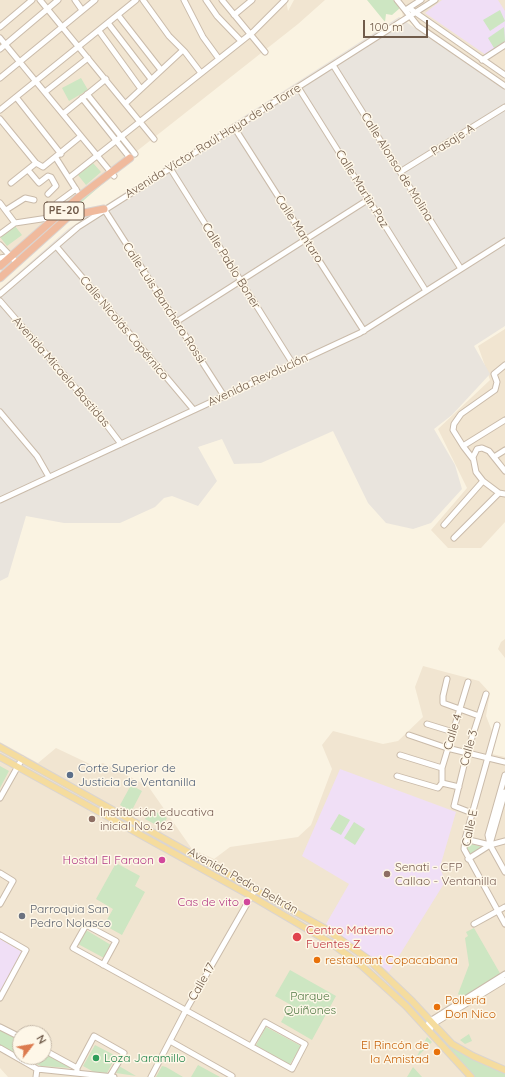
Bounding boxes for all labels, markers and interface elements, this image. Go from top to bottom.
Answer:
scale bar [365,12,430,38]
text: 100 m [370,19,403,34]
street label: Avenida Víctor Raúl Haya de la Torre [122,81,304,201]
street label: Calle Alonso de Molina [358,110,436,224]
street label: Pasaje A [429,121,477,159]
street label: Calle Martin Paz [332,147,392,231]
street label: Calle Mantaro [272,193,326,265]
road number: PE-20 [44,202,84,220]
street label: Calle Pablo Boner [199,220,263,312]
street label: Calle Luis Banchero Rossi [120,240,208,366]
street label: Calle Nicolás Copérnico [76,273,172,383]
street label: Avenida Micaela Bastidas [9,314,113,430]
street label: Avenida Revolución [206,351,310,409]
street label: Calle 4 [441,712,465,752]
street label: Calle 3 [457,728,481,768]
place label: Corte Superior de Justicia de Ventanilla [78,761,196,789]
marker: Corte Superior de Justicia de Ventanilla [65,770,75,780]
place label: Institución educativa inicial No. 162 [100,805,214,833]
street label: Calle E [459,808,481,848]
marker: Institución educativa inicial No. 162 [87,814,97,824]
street label: Avenida Pedro Beltrán [185,845,301,917]
place label: Hostal El Faraon [63,853,154,867]
marker: Hostal El Faraon [157,855,167,865]
place label: Senati - CFP Callao - Ventanilla [395,860,496,888]
marker: Senati - CFP Callao - Ventanilla [382,869,392,879]
place label: Cas de vito [177,895,239,909]
marker: Cas de vito [242,897,252,907]
place label: Parroquia San Pedro Nolasco [30,902,111,930]
marker: Parroquia San Pedro Nolasco [17,911,27,921]
place label: Centro Materno Fuentes Z [306,923,393,951]
marker: Centro Materno Fuentes Z [291,931,303,943]
place label: restaurant Copacabana [325,953,458,967]
marker: restaurant Copacabana [312,955,322,965]
street label: Calle 17 [185,961,219,1003]
park label: Parque Quiñones [284,989,336,1017]
place label: Pollería Don Nico [445,993,496,1021]
marker: Pollería Don Nico [432,1002,442,1012]
north arrow [12,1025,52,1065]
text: N [33,1032,50,1046]
place label: El Rincón de la Amistad [361,1038,429,1066]
marker: El Rincón de la Amistad [432,1047,442,1057]
place label: Loza Jaramillo [104,1051,186,1065]
marker: Loza Jaramillo [91,1053,101,1063]

